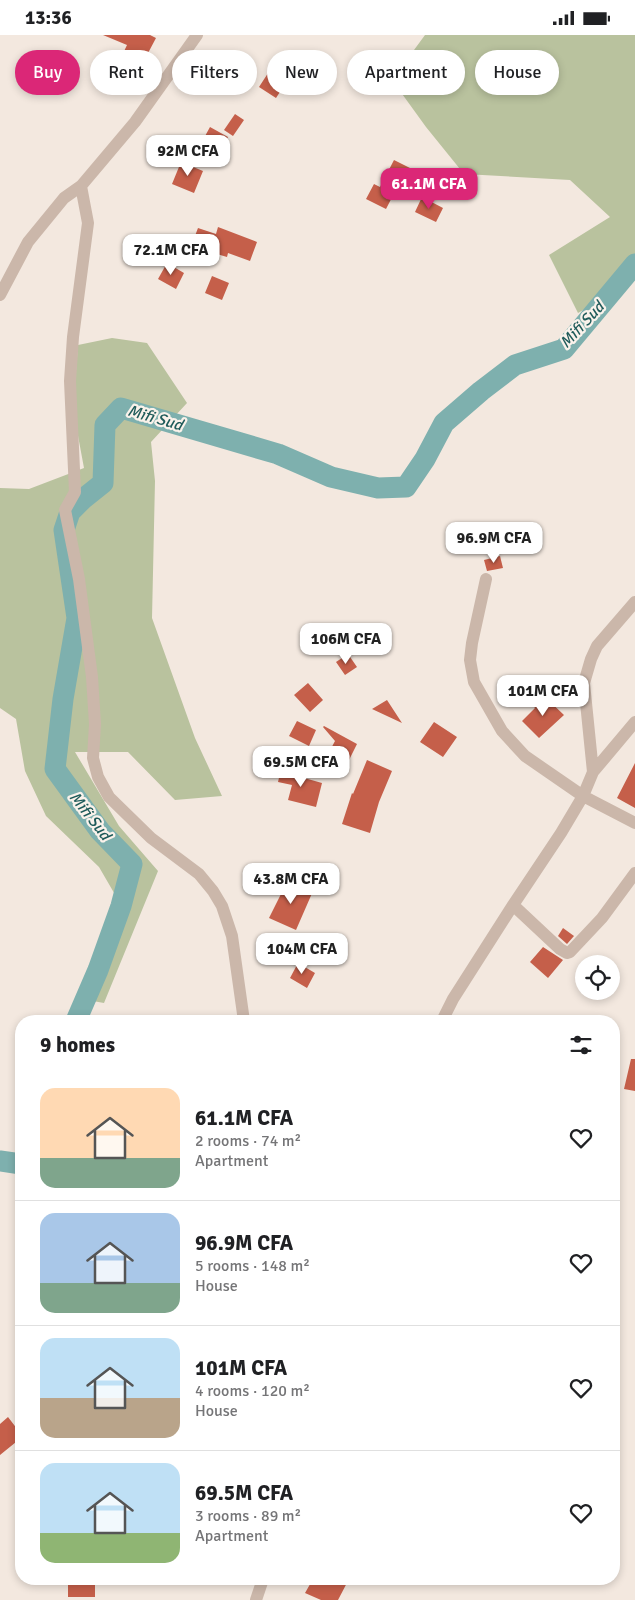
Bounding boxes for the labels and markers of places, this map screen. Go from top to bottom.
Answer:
pin: 92M CFA [142,135,234,177]
pin: 61.1M CFA [372,167,486,210]
pin: 72.1M CFA [114,233,228,276]
pin: 96.9M CFA [437,521,551,564]
pin: 106M CFA [294,623,398,665]
pin: 101M CFA [491,675,595,717]
pin: 69.5M CFA [244,745,358,788]
pin: 43.8M CFA [234,863,348,905]
pin: 104M CFA [250,933,354,975]

